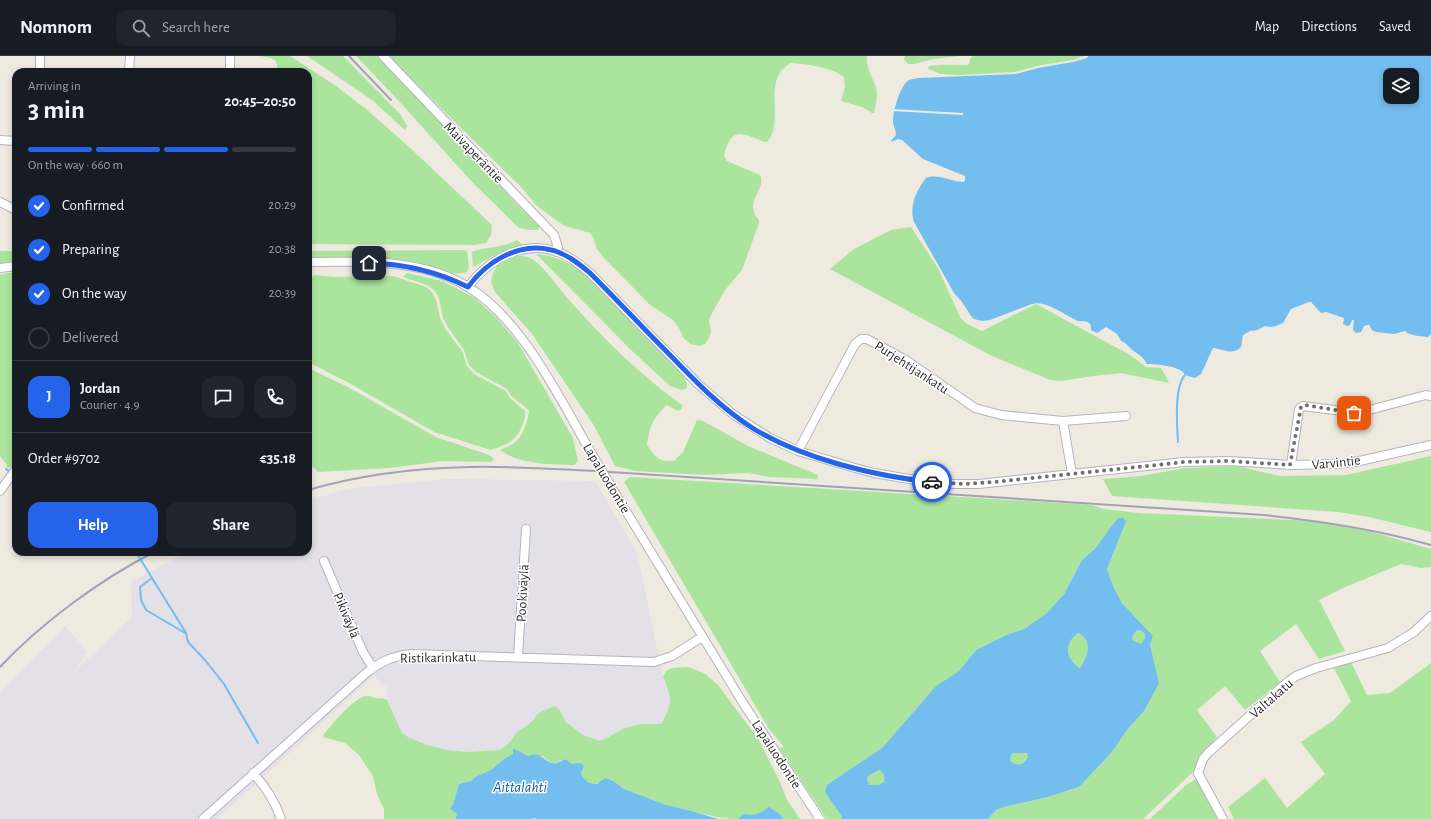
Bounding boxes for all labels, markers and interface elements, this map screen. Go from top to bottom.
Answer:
search box [116,10,396,46]
icon: search [130,17,152,39]
text: Nomnom [20,18,92,37]
text: Search here [162,20,230,35]
text: Map [1255,20,1279,34]
text: Directions [1301,20,1357,34]
text: Saved [1379,20,1411,34]
map controls [1383,68,1419,104]
button: layers [1383,68,1419,104]
text: Arriving in [28,80,81,93]
text: 20:45–20:50 [224,94,296,109]
text: 3 min [28,97,85,123]
street label: Maivaperäntie [441,120,506,186]
text: On the way · 660 m [28,159,123,172]
icon: check [28,195,50,217]
text: Confirmed [62,198,124,213]
text: 20:29 [268,199,296,212]
icon: check [28,239,50,261]
text: Preparing [62,242,119,257]
text: 20:38 [269,243,296,256]
pin [352,246,386,280]
icon: home [358,252,380,274]
icon: check [28,283,50,305]
text: On the way [62,286,127,301]
text: 20:39 [269,287,296,300]
text: Delivered [62,330,119,345]
street label: Purjehtijankatu [872,339,951,397]
button: chat [202,376,244,418]
button: phone [254,376,296,418]
text: Jordan [80,381,120,396]
text: J [46,389,52,404]
pin [1337,396,1371,430]
text: Courier · 4.9 [80,399,140,412]
icon: bag [1343,402,1365,424]
street label: Lapaluodontie [580,441,632,516]
text: Order #9702 [28,451,100,466]
text: €35.18 [260,451,296,466]
street label: Varvintie [1311,453,1361,473]
courier [912,462,952,502]
icon: car [921,471,943,493]
button: Help [28,502,158,548]
button: Share [166,502,296,548]
street label: Pookiväylä [514,563,532,622]
street label: Pikiväylä [330,590,362,641]
street label: Ristikarinkatu [400,650,476,666]
street label: Valtakatu [1247,676,1296,721]
street label: Lapaluodontie [749,718,804,791]
water label: Aittalahti [492,780,547,795]

